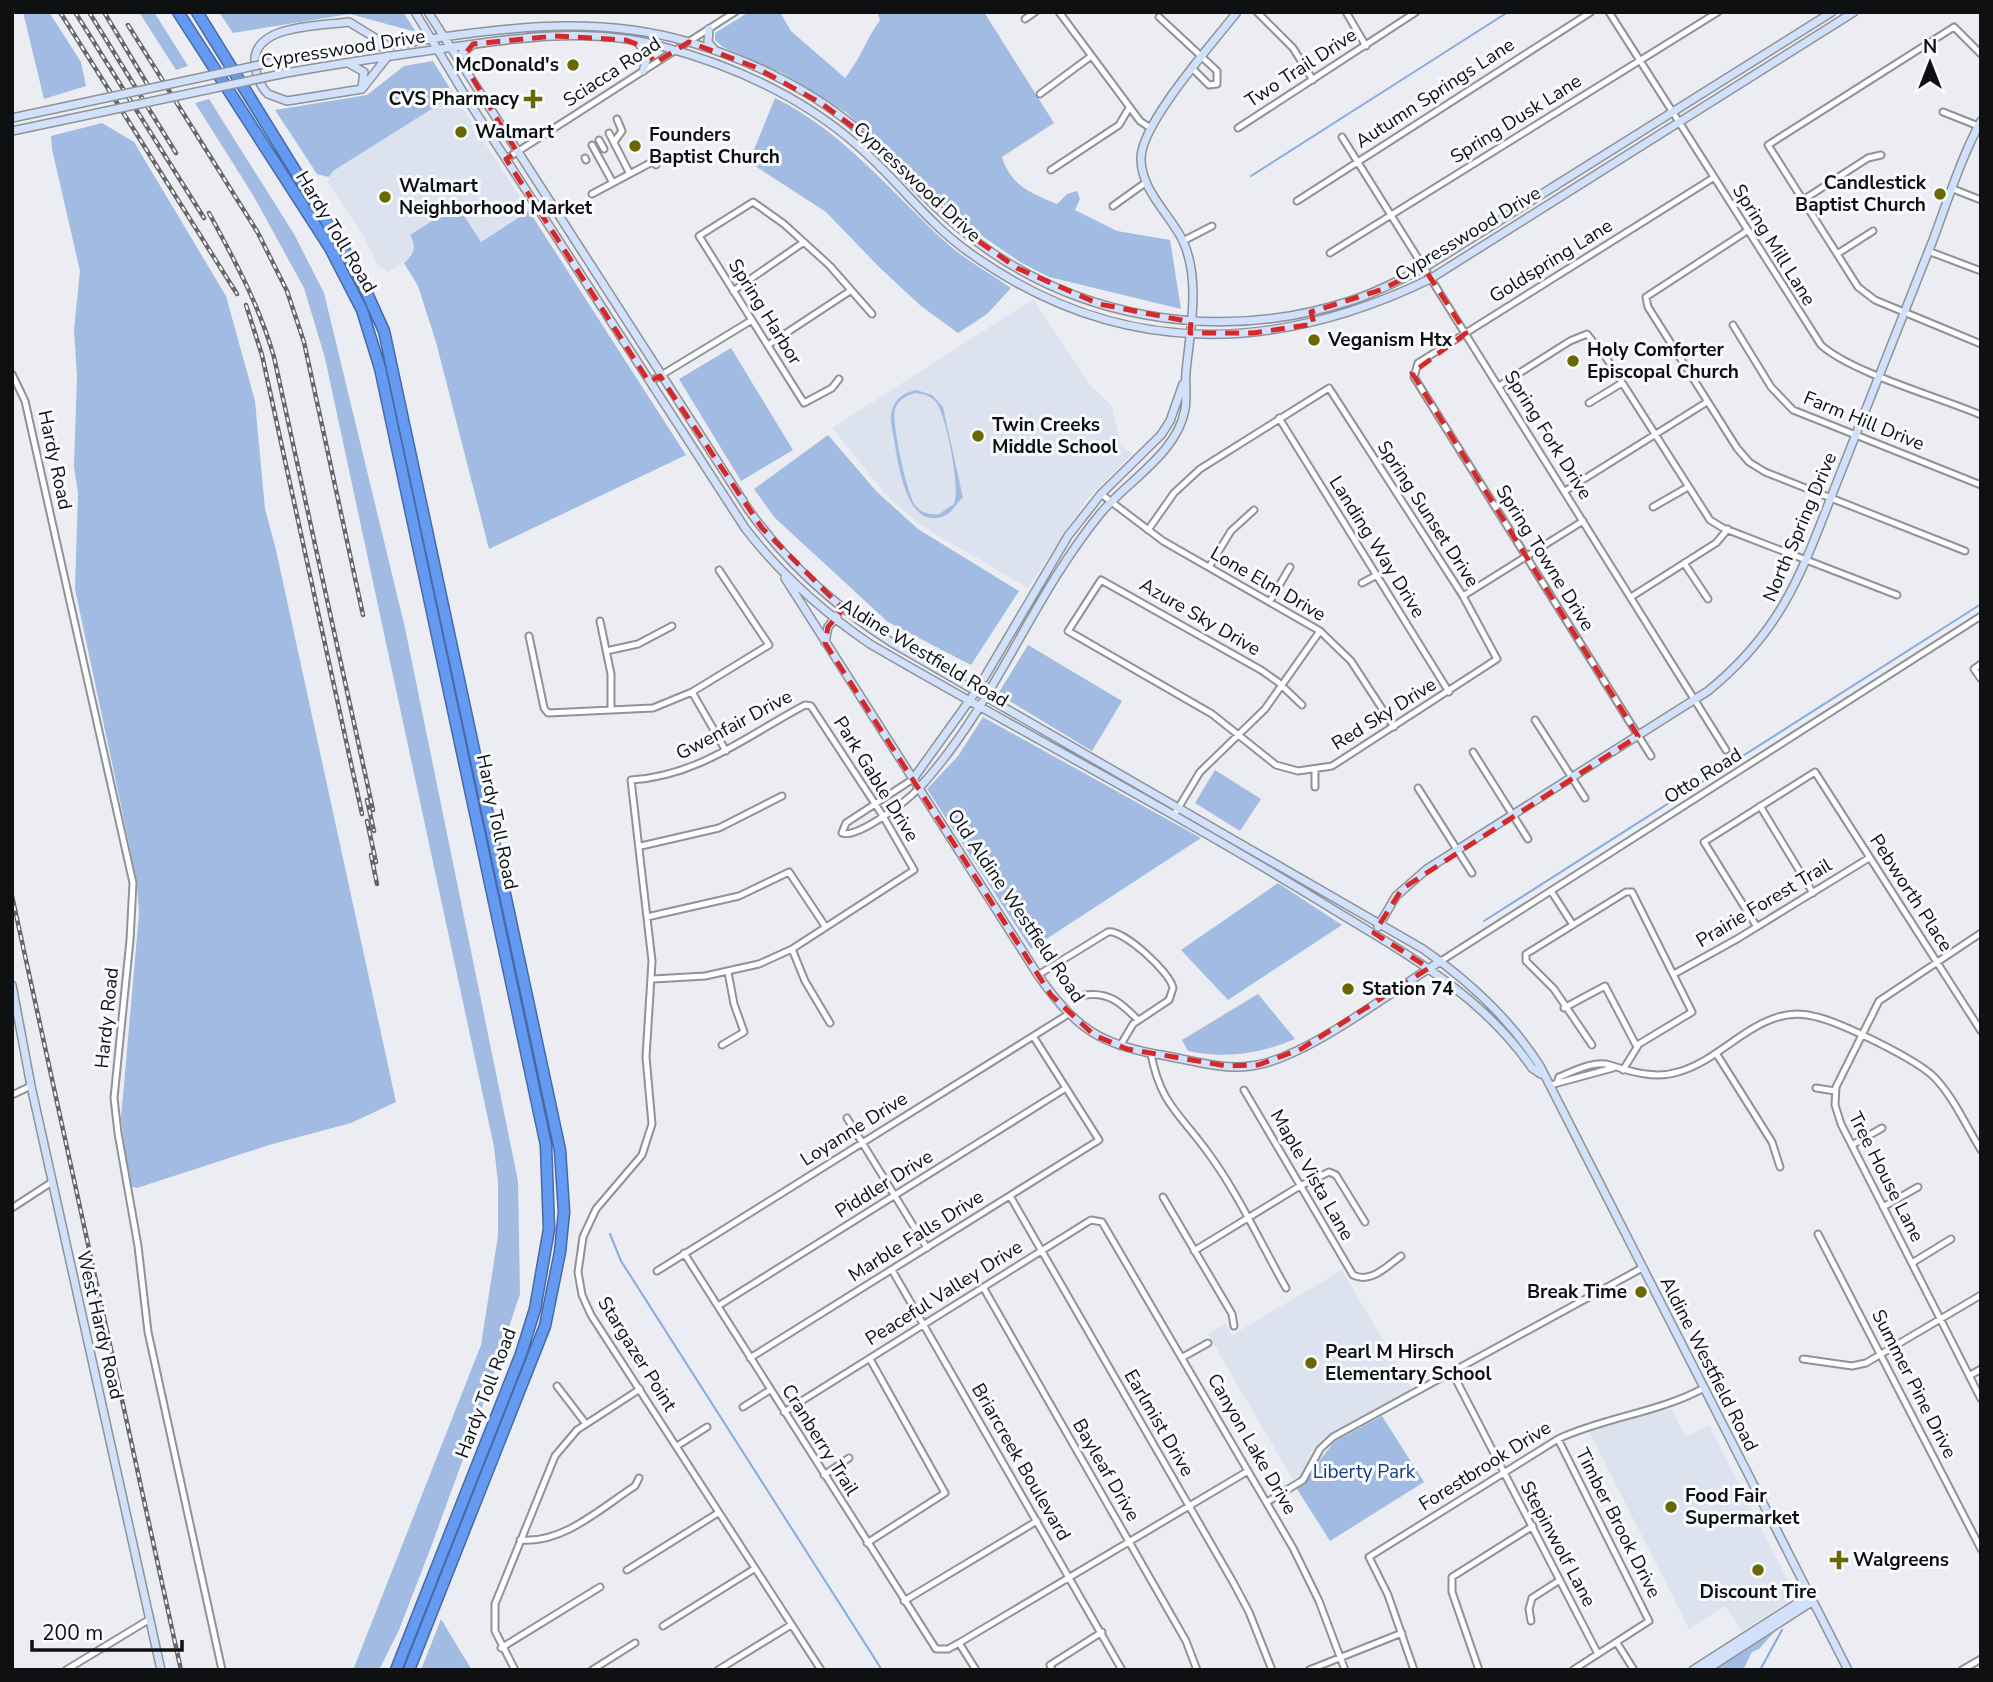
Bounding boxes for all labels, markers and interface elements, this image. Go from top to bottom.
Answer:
street label: Two Trail Drive [1240,22,1362,114]
street label: Cypresswood Drive [259,23,427,75]
north arrow [1895,28,1965,98]
street label: Sciacca Road [558,31,666,113]
street label: Autumn Springs Lane [1350,32,1520,154]
text: N [1923,34,1937,60]
place label: McDonald's [455,52,559,78]
marker: McDonald's [565,57,581,73]
street label: Spring Dusk Lane [1445,68,1587,170]
place label: CVS Pharmacy [389,86,520,112]
marker: CVS Pharmacy [525,91,541,107]
street label: Cypresswood Drive [847,116,987,248]
place label: Walmart [475,119,554,145]
place label: Founders Baptist Church [649,122,780,170]
marker: Walmart [453,124,469,140]
marker: Founders Baptist Church [627,138,643,154]
street label: Hardy Toll Road [289,166,383,298]
place label: Candlestick Baptist Church [1795,170,1927,218]
place label: Walmart Neighborhood Market [399,173,593,221]
street label: Spring Mill Lane [1726,179,1822,311]
street label: Cypresswood Drive [1390,180,1546,288]
marker: Candlestick Baptist Church [1932,186,1948,202]
marker: Walmart Neighborhood Market [377,189,393,205]
street label: Goldspring Lane [1485,213,1617,309]
street label: Spring Harbor [722,254,808,370]
place label: Veganism Htx [1327,327,1453,353]
marker: Veganism Htx [1306,332,1322,348]
place label: Holy Comforter Episcopal Church [1587,337,1739,385]
marker: Holy Comforter Episcopal Church [1565,353,1581,369]
street label: Spring Fork Drive [1498,366,1598,504]
street label: Farm Hill Drive [1800,385,1928,457]
street label: Hardy Road [32,408,78,512]
place label: Twin Creeks Middle School [992,412,1118,460]
marker: Twin Creeks Middle School [970,428,986,444]
street label: Spring Sunset Drive [1371,436,1485,592]
street label: North Spring Drive [1757,448,1843,606]
street label: Landing Way Drive [1323,471,1431,623]
street label: Spring Towne Drive [1489,480,1601,636]
street label: Lone Elm Drive [1205,540,1331,628]
street label: Azure Sky Drive [1135,572,1265,662]
street label: Aldine Westfield Road [835,592,1013,714]
street label: Red Sky Drive [1327,671,1441,757]
street label: Gwenfair Drive [671,683,797,767]
street label: Park Gable Drive [827,711,925,847]
street label: Otto Road [1659,742,1747,810]
street label: Hardy Toll Road [470,752,524,892]
street label: Old Aldine Westfield Road [941,804,1091,1008]
street label: Pebworth Place [1863,829,1959,957]
street label: Prairie Forest Trail [1691,852,1837,954]
street label: Hardy Road [89,966,125,1070]
place label: Station 74 [1362,976,1454,1002]
marker: Station 74 [1340,981,1356,997]
street label: Loyanne Drive [795,1086,913,1172]
street label: Maple Vista Lane [1264,1105,1360,1245]
street label: Tree House Lane [1842,1107,1930,1247]
street label: Piddler Drive [830,1144,938,1224]
street label: Marble Falls Drive [843,1184,989,1288]
street label: Peaceful Valley Drive [860,1234,1028,1352]
street label: West Hardy Road [70,1248,130,1402]
street label: Aldine Westfield Road [1654,1272,1764,1456]
place label: Break Time [1527,1279,1627,1305]
marker: Break Time [1633,1284,1649,1300]
street label: Stargazer Point [591,1292,683,1417]
street label: Summer Pine Drive [1865,1305,1963,1463]
street label: Hardy Toll Road [449,1324,523,1462]
place label: Pearl M Hirsch Elementary School [1325,1339,1492,1387]
marker: Pearl M Hirsch Elementary School [1303,1355,1319,1371]
street label: Earlmist Drive [1118,1365,1200,1481]
street label: Canyon Lake Drive [1201,1369,1303,1519]
street label: Briarcreek Boulevard [965,1378,1077,1546]
street label: Cranberry Trail [775,1379,865,1501]
street label: Bayleaf Drive [1066,1414,1146,1526]
street label: Forestbrook Drive [1414,1415,1556,1517]
street label: Timber Brook Drive [1569,1444,1667,1602]
park label: Liberty Park [1313,1459,1416,1485]
street label: Stepinwolf Lane [1514,1477,1602,1611]
place label: Food Fair Supermarket [1685,1483,1800,1531]
marker: Food Fair Supermarket [1663,1499,1679,1515]
place label: Walgreens [1853,1547,1949,1573]
marker: Walgreens [1831,1552,1847,1568]
marker: Discount Tire [1750,1562,1766,1578]
place label: Discount Tire [1699,1579,1817,1605]
scale bar [32,1608,182,1652]
text: 200 m [42,1619,103,1647]

